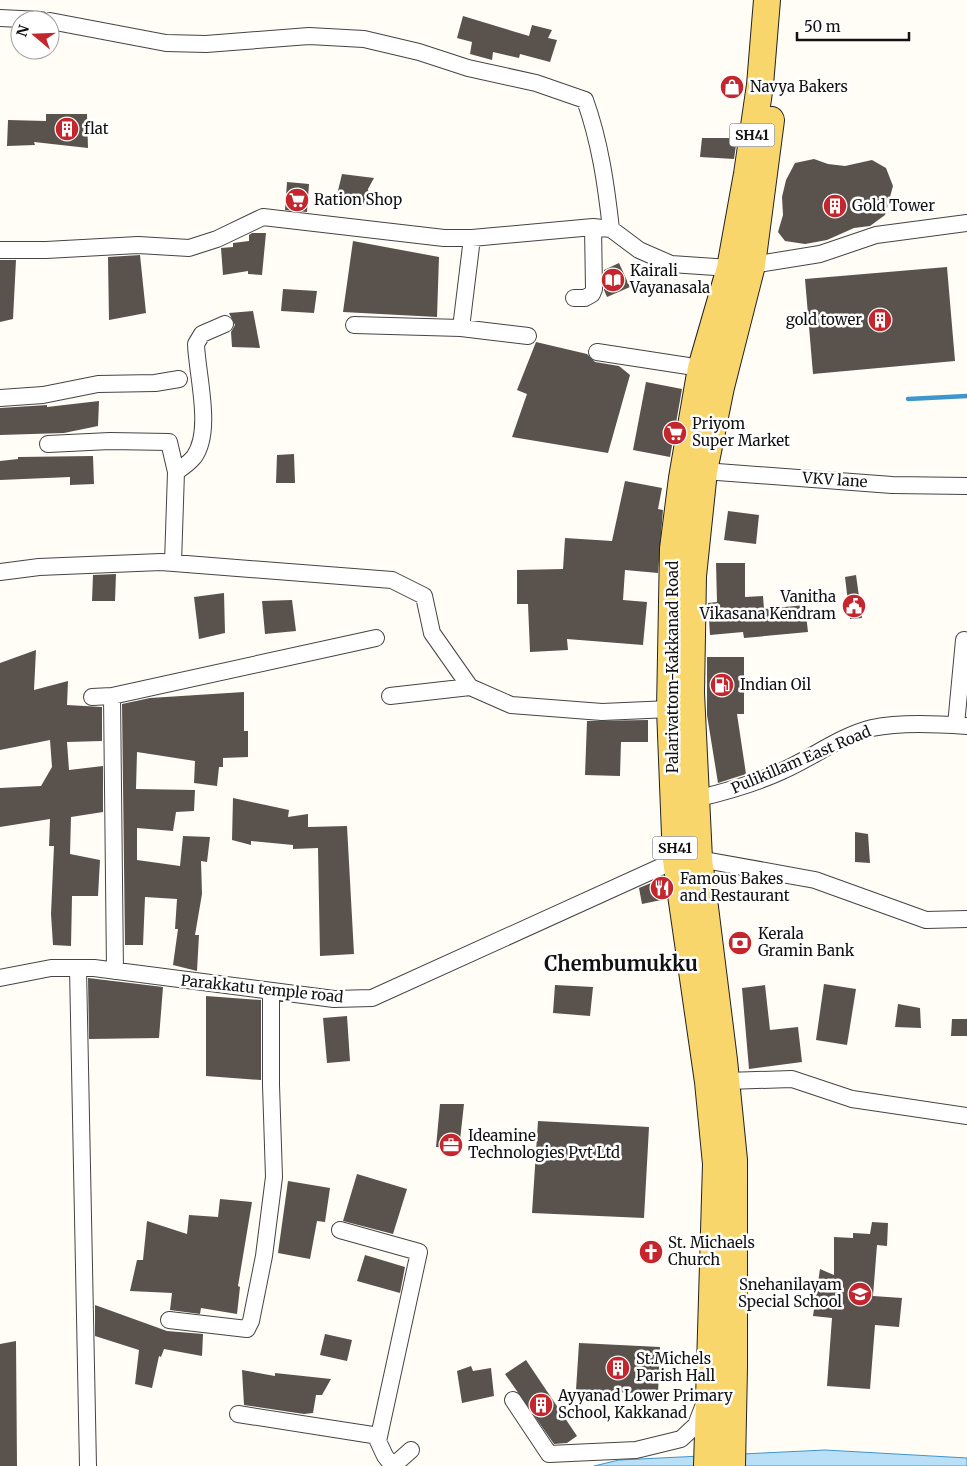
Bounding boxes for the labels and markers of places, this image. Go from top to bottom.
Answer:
shop icon: Navya Bakers [719,74,745,100]
place label: Navya Bakers [750,77,848,96]
building icon: flat [54,116,80,142]
place label: flat [84,119,109,138]
supermarket icon: Ration Shop [284,187,310,213]
place label: Ration Shop [314,190,402,209]
building icon: Gold Tower [822,193,848,219]
place label: Gold Tower [852,196,935,215]
place label: Kairali Vayanasala [629,261,710,297]
library icon: Kairali Vayanasala [600,267,626,293]
building icon: gold tower [867,307,893,333]
place label: gold tower [786,310,862,329]
place label: Priyom Super Market [692,414,790,450]
supermarket icon: Priyom Super Market [662,420,688,446]
place label: Vanitha Vikasana Kendram [699,587,836,623]
public building icon: Vanitha Vikasana Kendram [841,593,867,619]
fuel station icon: Indian Oil [709,672,735,698]
place label: Indian Oil [740,675,811,694]
place label: Famous Bakes and Restaurant [680,869,790,905]
restaurant icon: Famous Bakes and Restaurant [649,875,675,901]
place label: Kerala Gramin Bank [758,924,855,960]
bank icon: Kerala Gramin Bank [727,930,753,956]
place label: Ideamine Technologies Pvt Ltd [468,1126,620,1162]
office icon: Ideamine Technologies Pvt Ltd [438,1132,464,1158]
place label: St. Michaels Church [668,1233,755,1269]
church icon: St. Michaels Church [638,1239,664,1265]
place label: Snehanilayam Special School [738,1275,842,1311]
school or university icon: Snehanilayam Special School [847,1281,873,1307]
place label: St.Michels Parish Hall [636,1349,715,1385]
building icon: St.Michels Parish Hall [605,1355,631,1381]
place label: Ayyanad Lower Primary School, Kakkanad [557,1386,733,1422]
building icon: Ayyanad Lower Primary School, Kakkanad [528,1392,554,1418]

